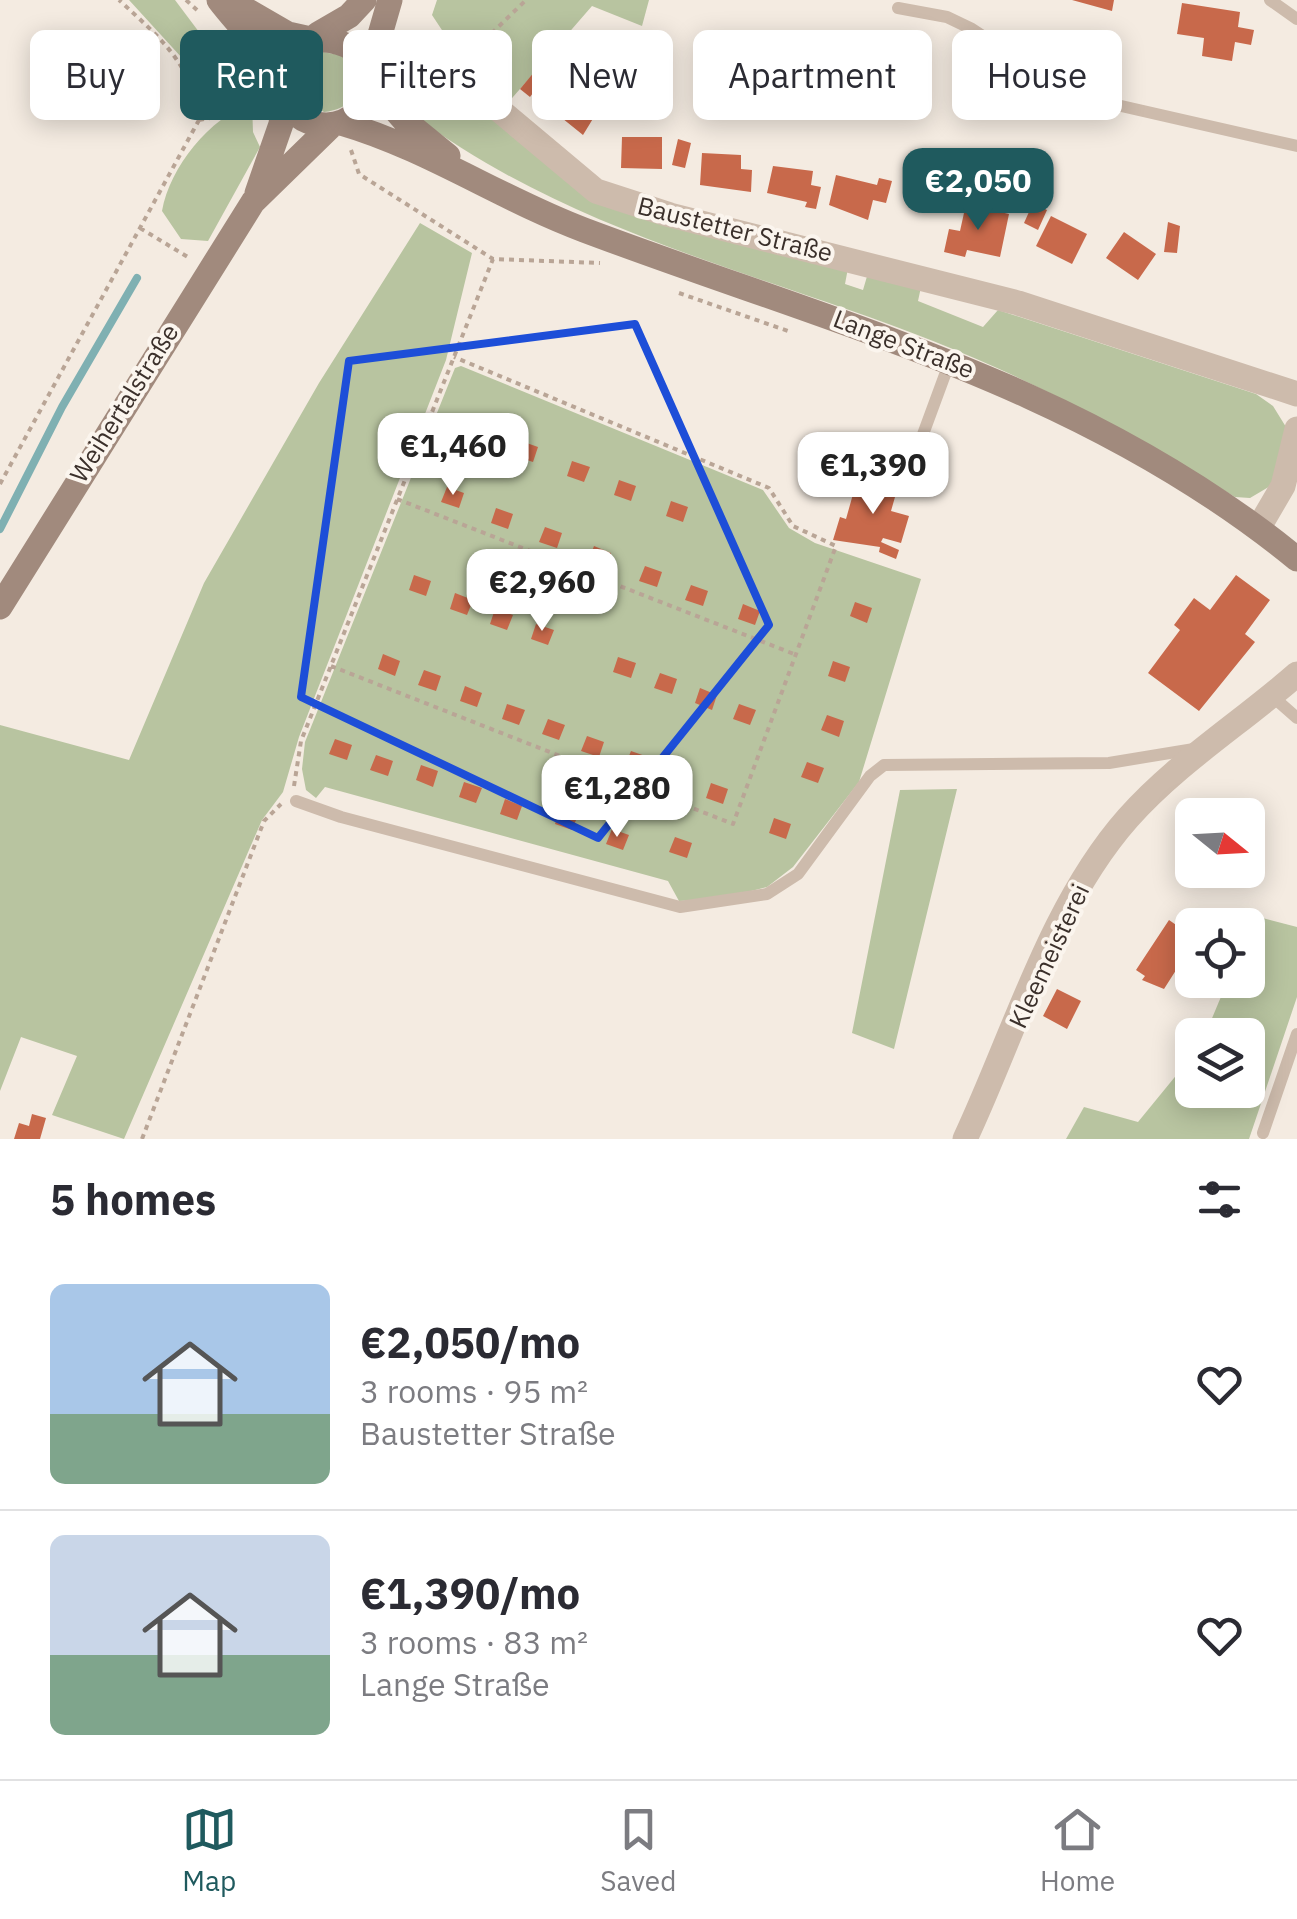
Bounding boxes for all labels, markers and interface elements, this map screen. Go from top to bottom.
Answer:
chip: Buy [30,30,160,120]
chip: Rent [180,30,323,120]
chip: Filters [343,30,512,120]
chip: New [532,30,673,120]
chip: Apartment [693,30,932,120]
chip: House [952,30,1122,120]
pin: €2,050 [897,148,1059,233]
text: €2,050 [925,159,1031,201]
street label: Baustetter Straße [634,188,836,269]
street label: Lange Straße [829,302,979,385]
street label: Weihertalstraße [62,317,186,488]
pin: €1,460 [372,413,534,498]
text: €1,460 [400,424,506,466]
pin: €1,390 [792,432,954,517]
text: €1,390 [820,443,926,485]
pin: €2,960 [461,549,623,634]
text: €2,960 [489,560,595,602]
pin: €1,280 [536,755,698,840]
text: €1,280 [564,766,670,808]
north arrow [1175,798,1265,888]
map controls [1175,798,1265,1108]
street label: Kleemeisterei [1001,878,1096,1033]
button: locate [1175,908,1265,998]
button: layers [1175,1018,1265,1108]
text: 5 homes [50,1172,216,1227]
icon: filters [1192,1172,1247,1227]
text: €2,050/mo [360,1315,580,1370]
icon: home [130,1324,250,1444]
icon: heart [1192,1357,1247,1412]
text: 3 rooms · 95 m² [360,1370,588,1412]
text: Baustetter Straße [360,1412,616,1454]
text: €1,390/mo [360,1566,580,1621]
icon: home [130,1575,250,1695]
icon: heart [1192,1608,1247,1663]
text: 3 rooms · 83 m² [360,1621,588,1663]
text: Lange Straße [360,1663,550,1705]
tab: Map [182,1802,237,1899]
tab: Saved [600,1802,676,1899]
tab: Home [1040,1802,1115,1899]

